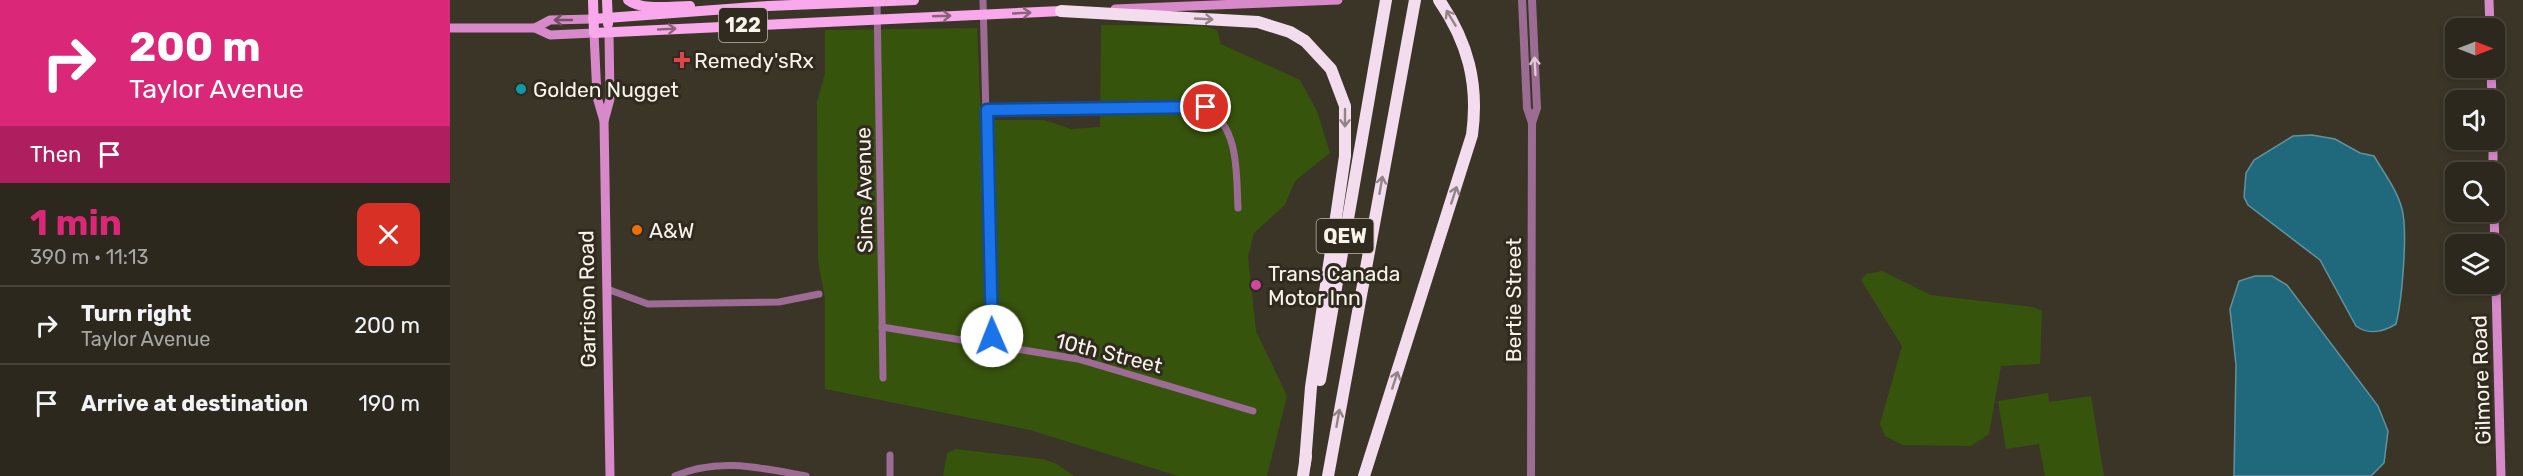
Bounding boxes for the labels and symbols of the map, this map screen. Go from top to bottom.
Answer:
road number: 122 [719,8,767,42]
one-way arrow [1012,8,1032,19]
one-way arrow [1445,10,1457,27]
one-way arrow [932,11,952,22]
one-way arrow [553,14,573,25]
one-way arrow [1193,14,1213,25]
north arrow [2445,18,2505,78]
one-way arrow [657,24,676,35]
place label: Remedy'sRx [694,48,814,73]
marker: Remedy'sRx [675,53,689,67]
one-way arrow [1530,56,1541,76]
place label: Golden Nugget [533,77,679,102]
pin [1180,81,1231,132]
marker: Golden Nugget [514,82,528,96]
one-way arrow [1339,107,1351,127]
street label: Sims Avenue [850,127,878,253]
one-way arrow [1376,176,1387,196]
one-way arrow [1450,186,1461,205]
place label: A&W [649,218,694,243]
road number: QEW [1316,219,1374,253]
marker: A&W [630,223,644,237]
street label: Garrison Road [573,230,601,368]
street label: Bertie Street [1501,238,1526,362]
place label: Trans Canada Motor Inn [1268,261,1400,310]
marker: Trans Canada Motor Inn [1249,278,1263,292]
position arrow [960,304,1024,368]
street label: Gilmore Road [2466,315,2496,445]
street label: 10th Street [1053,328,1165,378]
one-way arrow [1390,371,1401,390]
one-way arrow [1333,409,1344,429]

